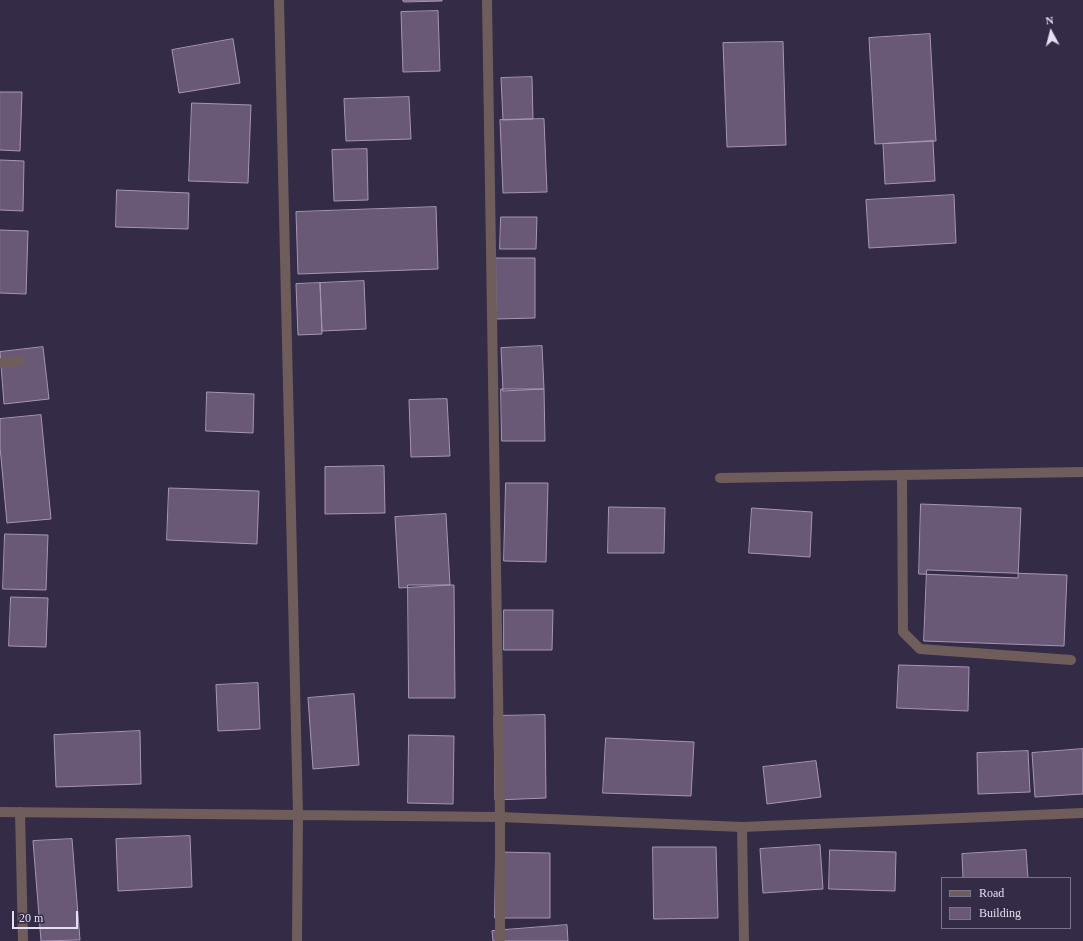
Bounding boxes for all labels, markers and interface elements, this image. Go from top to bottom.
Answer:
north arrow [1031,12,1071,52]
text: N [1045,14,1054,27]
legend [941,877,1071,929]
text: Road [979,886,1004,900]
scale bar [14,903,80,929]
text: Building [979,906,1021,920]
text: 20 m [19,911,43,925]

